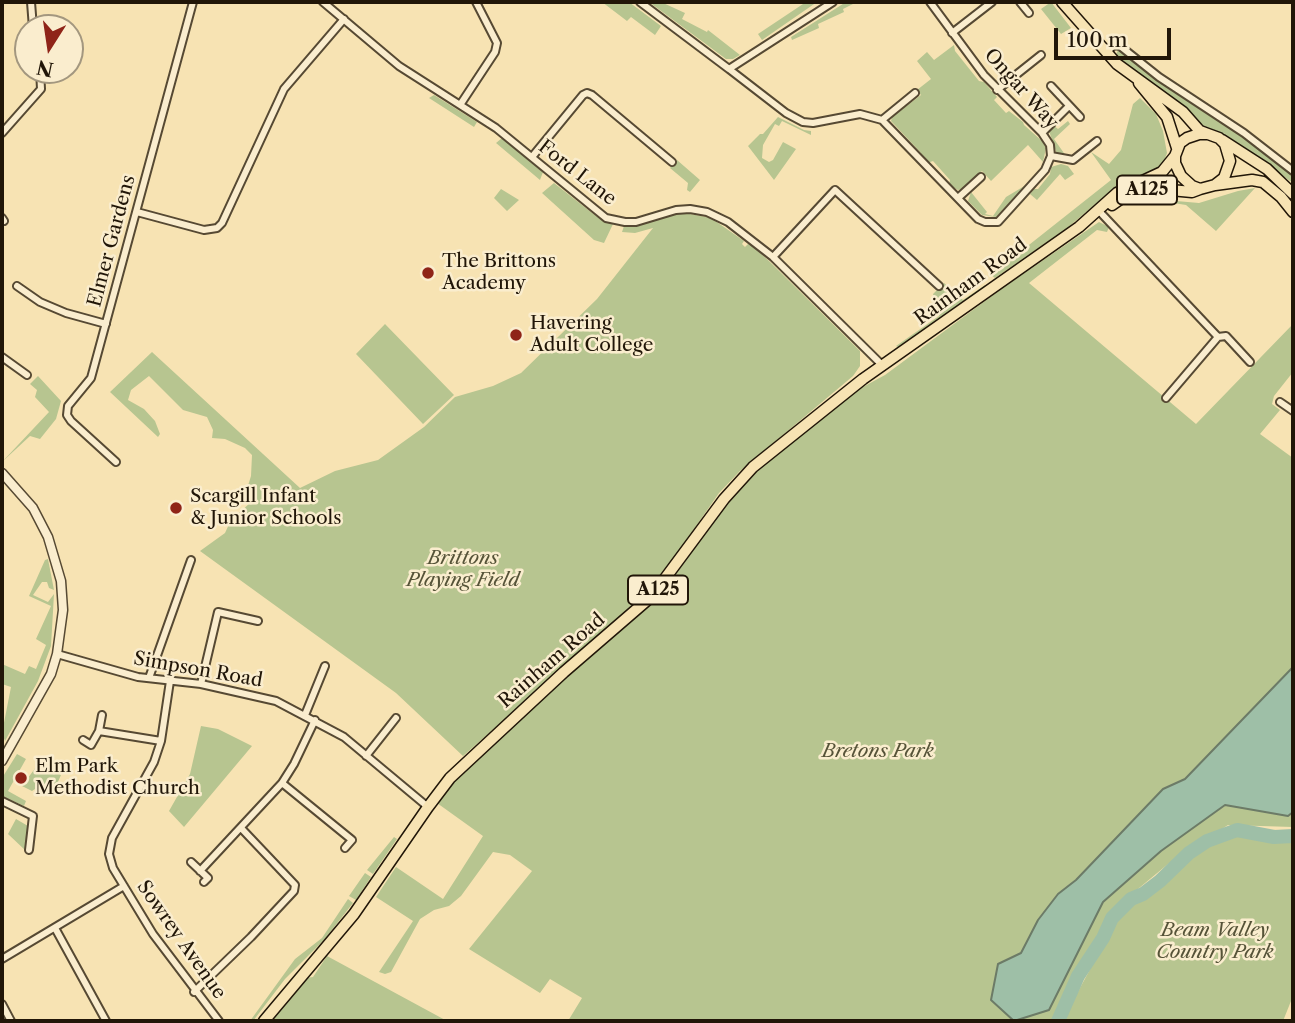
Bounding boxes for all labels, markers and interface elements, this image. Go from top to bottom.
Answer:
north arrow [14,14,84,84]
scale bar [1057,14,1174,58]
text: 100 m [1067,27,1128,52]
street label: Ongar Way [979,44,1063,134]
text: N [34,55,55,81]
street label: Ford Lane [534,136,620,210]
street label: Elmer Gardens [83,173,141,309]
road number: A125 [1117,176,1177,204]
street label: Rainham Road [910,234,1032,330]
place label: The Brittons Academy [442,251,556,295]
marker: The Brittons Academy [420,265,436,281]
place label: Havering Adult College [530,313,653,357]
marker: Havering Adult College [508,327,524,343]
place label: Scargill Infant & Junior Schools [190,486,341,530]
marker: Scargill Infant & Junior Schools [168,500,184,516]
park label: Brittons Playing Field [407,548,519,592]
road number: A125 [628,576,688,604]
street label: Rainham Road [494,609,610,713]
street label: Simpson Road [132,647,264,693]
park label: Bretons Park [822,741,934,763]
place label: Elm Park Methodist Church [35,756,200,800]
marker: Elm Park Methodist Church [13,770,29,786]
street label: Sowrey Avenue [132,876,230,1004]
park label: Beam Valley Country Park [1156,920,1274,964]

